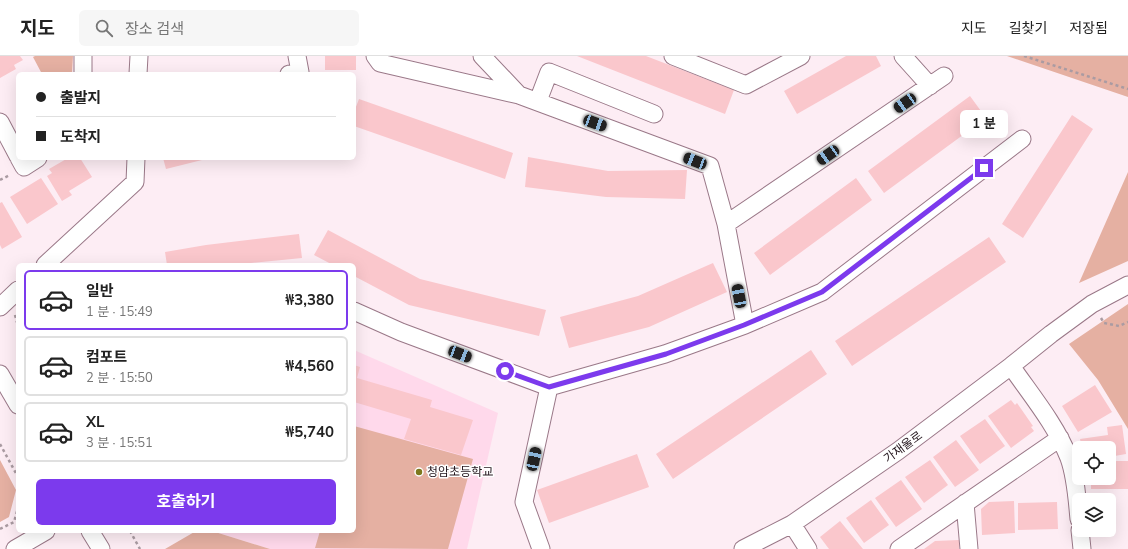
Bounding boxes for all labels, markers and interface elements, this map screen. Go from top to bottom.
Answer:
search box [79,10,359,46]
text: 지도 [20,16,55,42]
icon: search [93,17,115,39]
text: 장소 검색 [125,19,184,39]
text: 지도 [961,19,987,38]
text: 길찾기 [1009,19,1047,38]
text: 저장됨 [1069,19,1108,38]
text: 출발지 [60,88,101,108]
car [892,91,918,115]
callout: 1 분 [960,110,1008,138]
car [582,113,608,133]
text: 1 분 [972,115,996,133]
text: 도착지 [60,127,101,147]
car [815,143,841,167]
car [682,151,708,171]
route end [975,159,993,177]
text: 일반 [86,281,114,301]
icon: car [38,282,74,318]
car [731,283,747,309]
text: ₩3,380 [285,290,334,310]
text: 1 분 · 15:49 [86,303,153,321]
car [447,344,473,364]
text: 컴포트 [86,347,127,367]
icon: car [38,348,74,384]
text: ₩4,560 [285,356,334,376]
route start [496,362,514,380]
text: 2 분 · 15:50 [86,369,153,387]
text: XL [86,412,105,432]
icon: car [38,414,74,450]
text: ₩5,740 [285,422,334,442]
street label: 가재울로 [880,428,926,466]
text: 3 분 · 15:51 [86,434,153,452]
map controls [1072,441,1116,537]
button: locate [1072,441,1116,485]
car [526,446,542,472]
place label: 청암초등학교 [427,464,493,480]
marker: 청암초등학교 [414,467,424,477]
button: 호출하기 [36,479,336,525]
button: layers [1072,493,1116,537]

